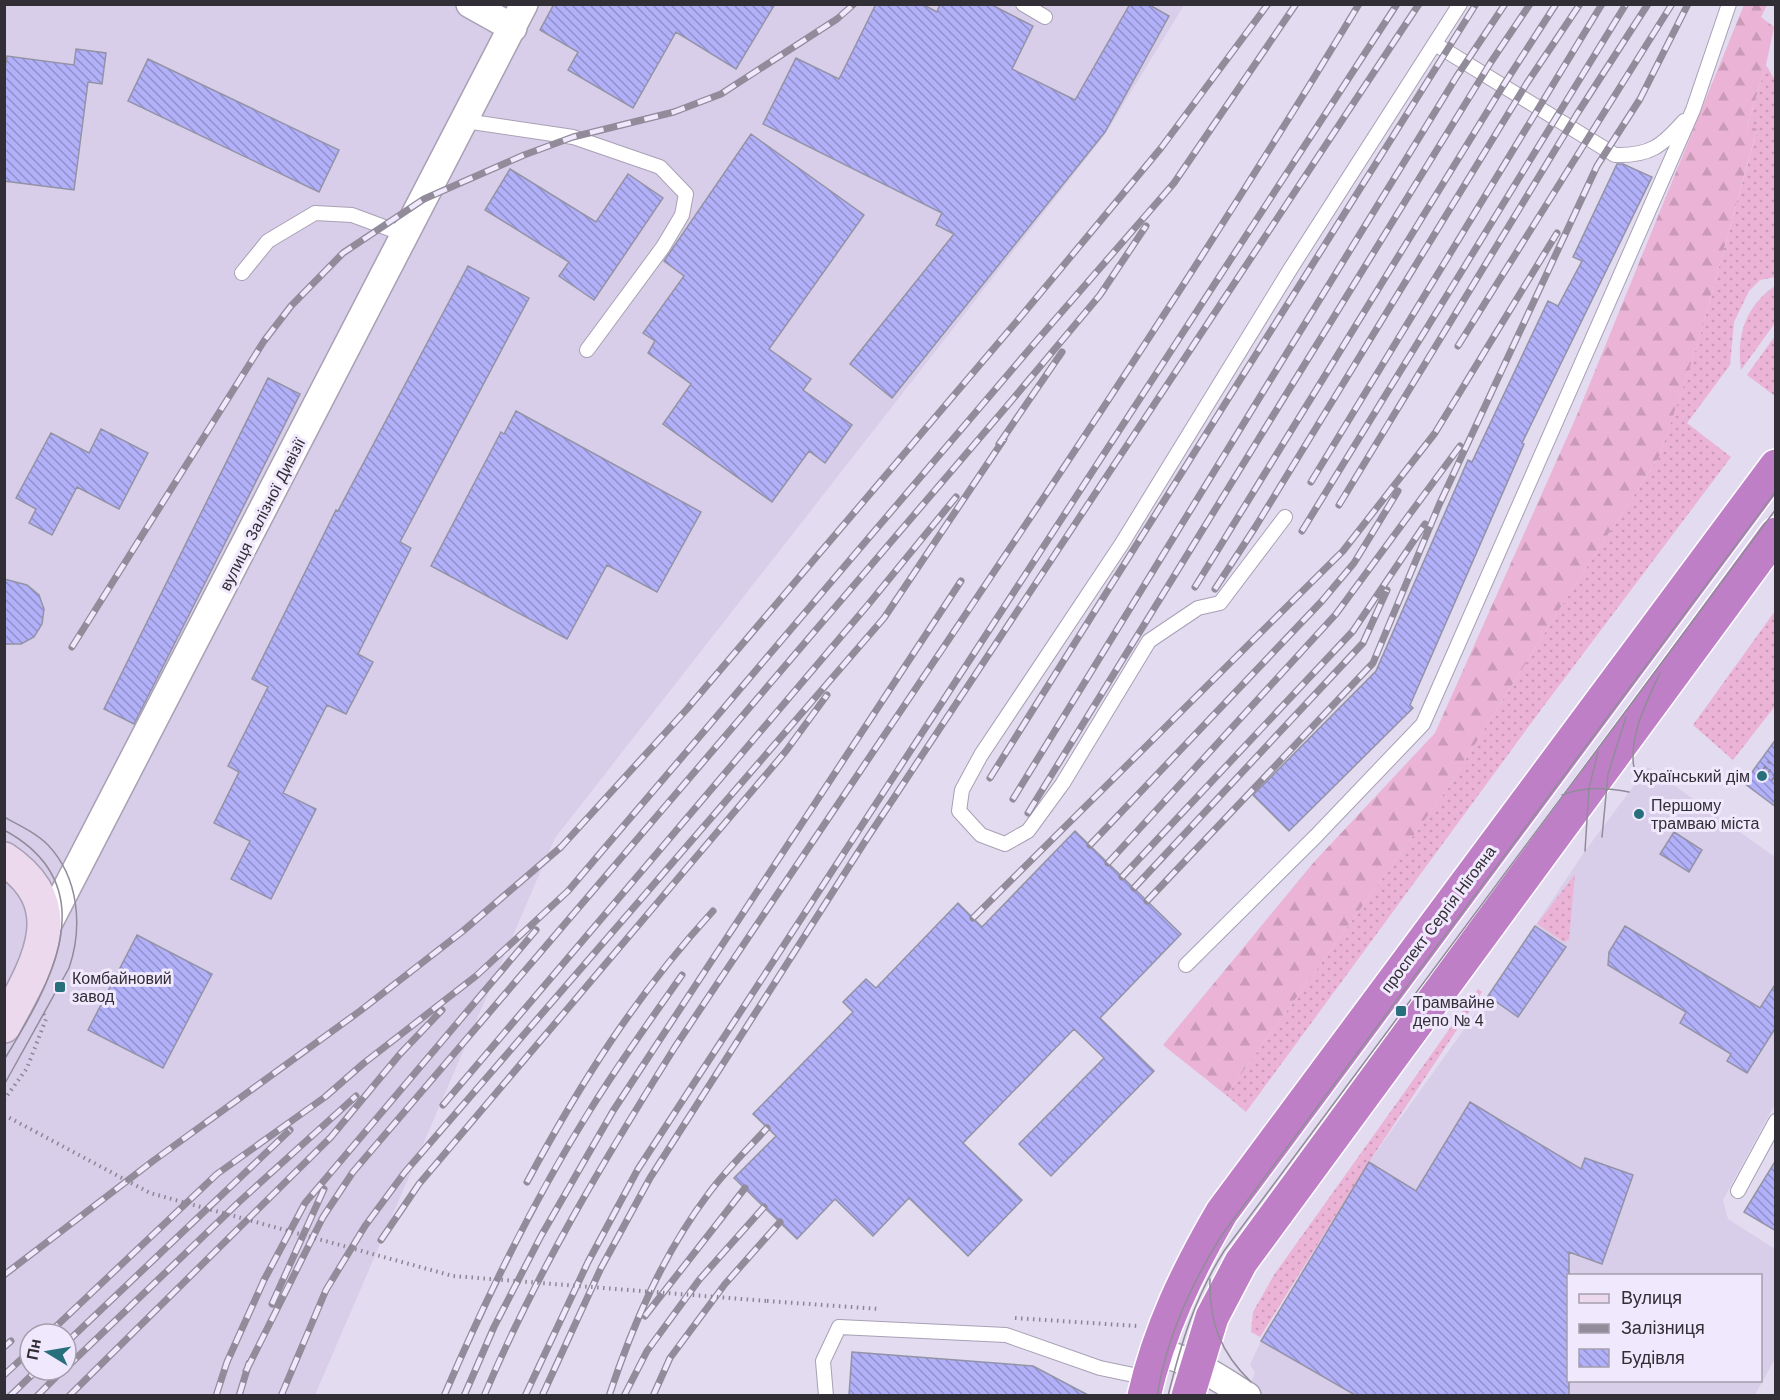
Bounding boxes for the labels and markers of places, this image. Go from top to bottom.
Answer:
place label: Український дім [1633,768,1750,785]
marker: Український дім [1755,769,1769,783]
place label: Першому трамваю міста [1651,797,1759,832]
marker: Першому трамваю міста [1632,807,1646,821]
place label: Комбайновий завод [72,970,172,1005]
marker: Комбайновий завод [53,980,67,994]
place label: Трамвайне депо № 4 [1413,994,1495,1029]
marker: Трамвайне депо № 4 [1394,1004,1408,1018]

